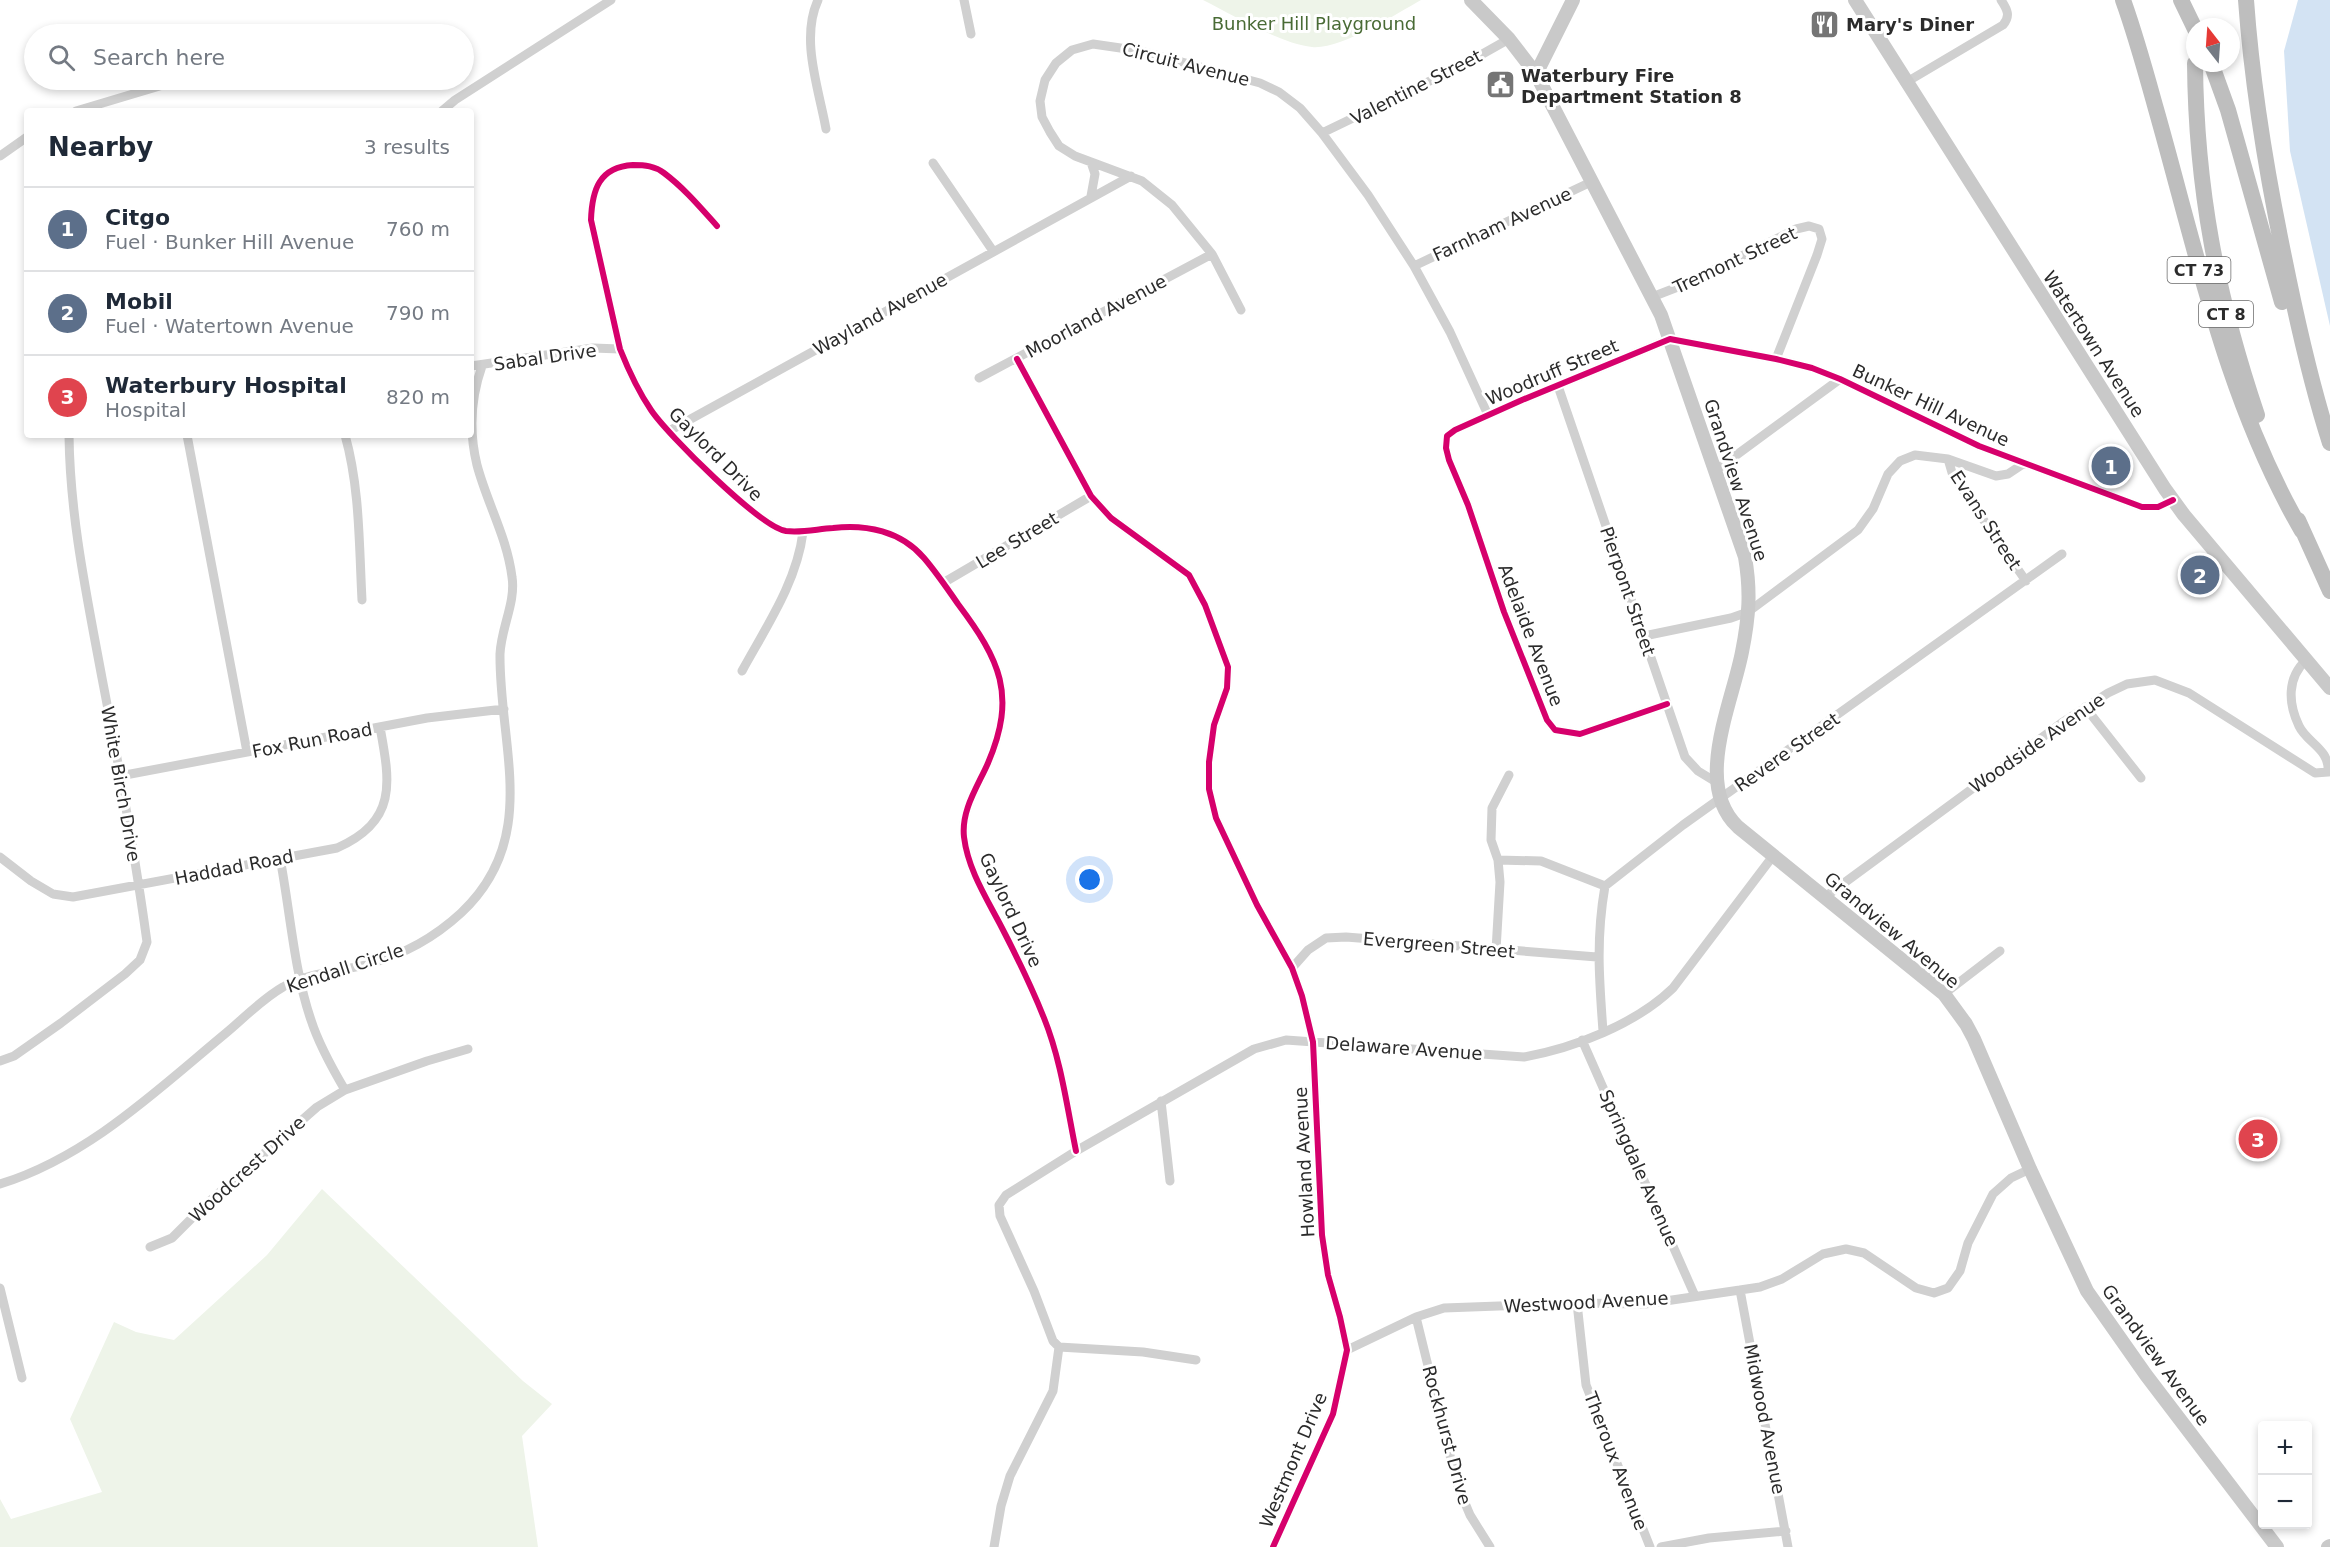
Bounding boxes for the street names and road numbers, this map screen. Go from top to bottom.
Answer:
street label: Circuit Avenue [1120,38,1252,90]
street label: Valentine Street [1347,45,1485,129]
street label: Farnham Avenue [1429,183,1575,265]
street label: Tremont Street [1669,222,1800,298]
road number: CT 73 [2168,257,2230,283]
street label: Watertown Avenue [2039,267,2149,421]
street label: Wayland Avenue [809,269,951,359]
street label: Moorland Avenue [1022,270,1170,362]
road number: CT 8 [2199,301,2253,327]
street label: Woodruff Street [1483,335,1621,409]
street label: Sabal Drive [492,339,598,375]
street label: Bunker Hill Avenue [1849,360,2013,450]
street label: Grandview Avenue [1700,396,1772,564]
street label: Gaylord Drive [665,403,767,505]
street label: Evans Street [1946,466,2026,574]
street label: Lee Street [972,507,1062,573]
street label: Pierpont Street [1596,524,1660,658]
street label: Adelaide Avenue [1494,561,1568,709]
street label: Woodside Avenue [1966,689,2108,797]
street label: White Birch Drive [97,705,145,863]
street label: Revere Street [1731,708,1843,796]
street label: Fox Run Road [250,718,374,762]
street label: Haddad Road [173,845,295,889]
street label: Gaylord Drive [975,849,1047,971]
street label: Grandview Avenue [1820,868,1964,992]
street label: Evergreen Street [1362,928,1516,962]
street label: Kendall Circle [284,939,406,997]
street label: Delaware Avenue [1325,1032,1483,1064]
street label: Howland Avenue [1290,1086,1318,1238]
street label: Springdale Avenue [1595,1086,1683,1250]
street label: Woodcrest Drive [185,1112,309,1226]
street label: Grandview Avenue [2098,1280,2214,1430]
street label: Westwood Avenue [1503,1287,1669,1317]
street label: Midwood Avenue [1740,1342,1790,1496]
street label: Rockhurst Drive [1418,1363,1476,1507]
street label: Theroux Avenue [1580,1388,1652,1533]
street label: Westmont Drive [1255,1389,1331,1531]

